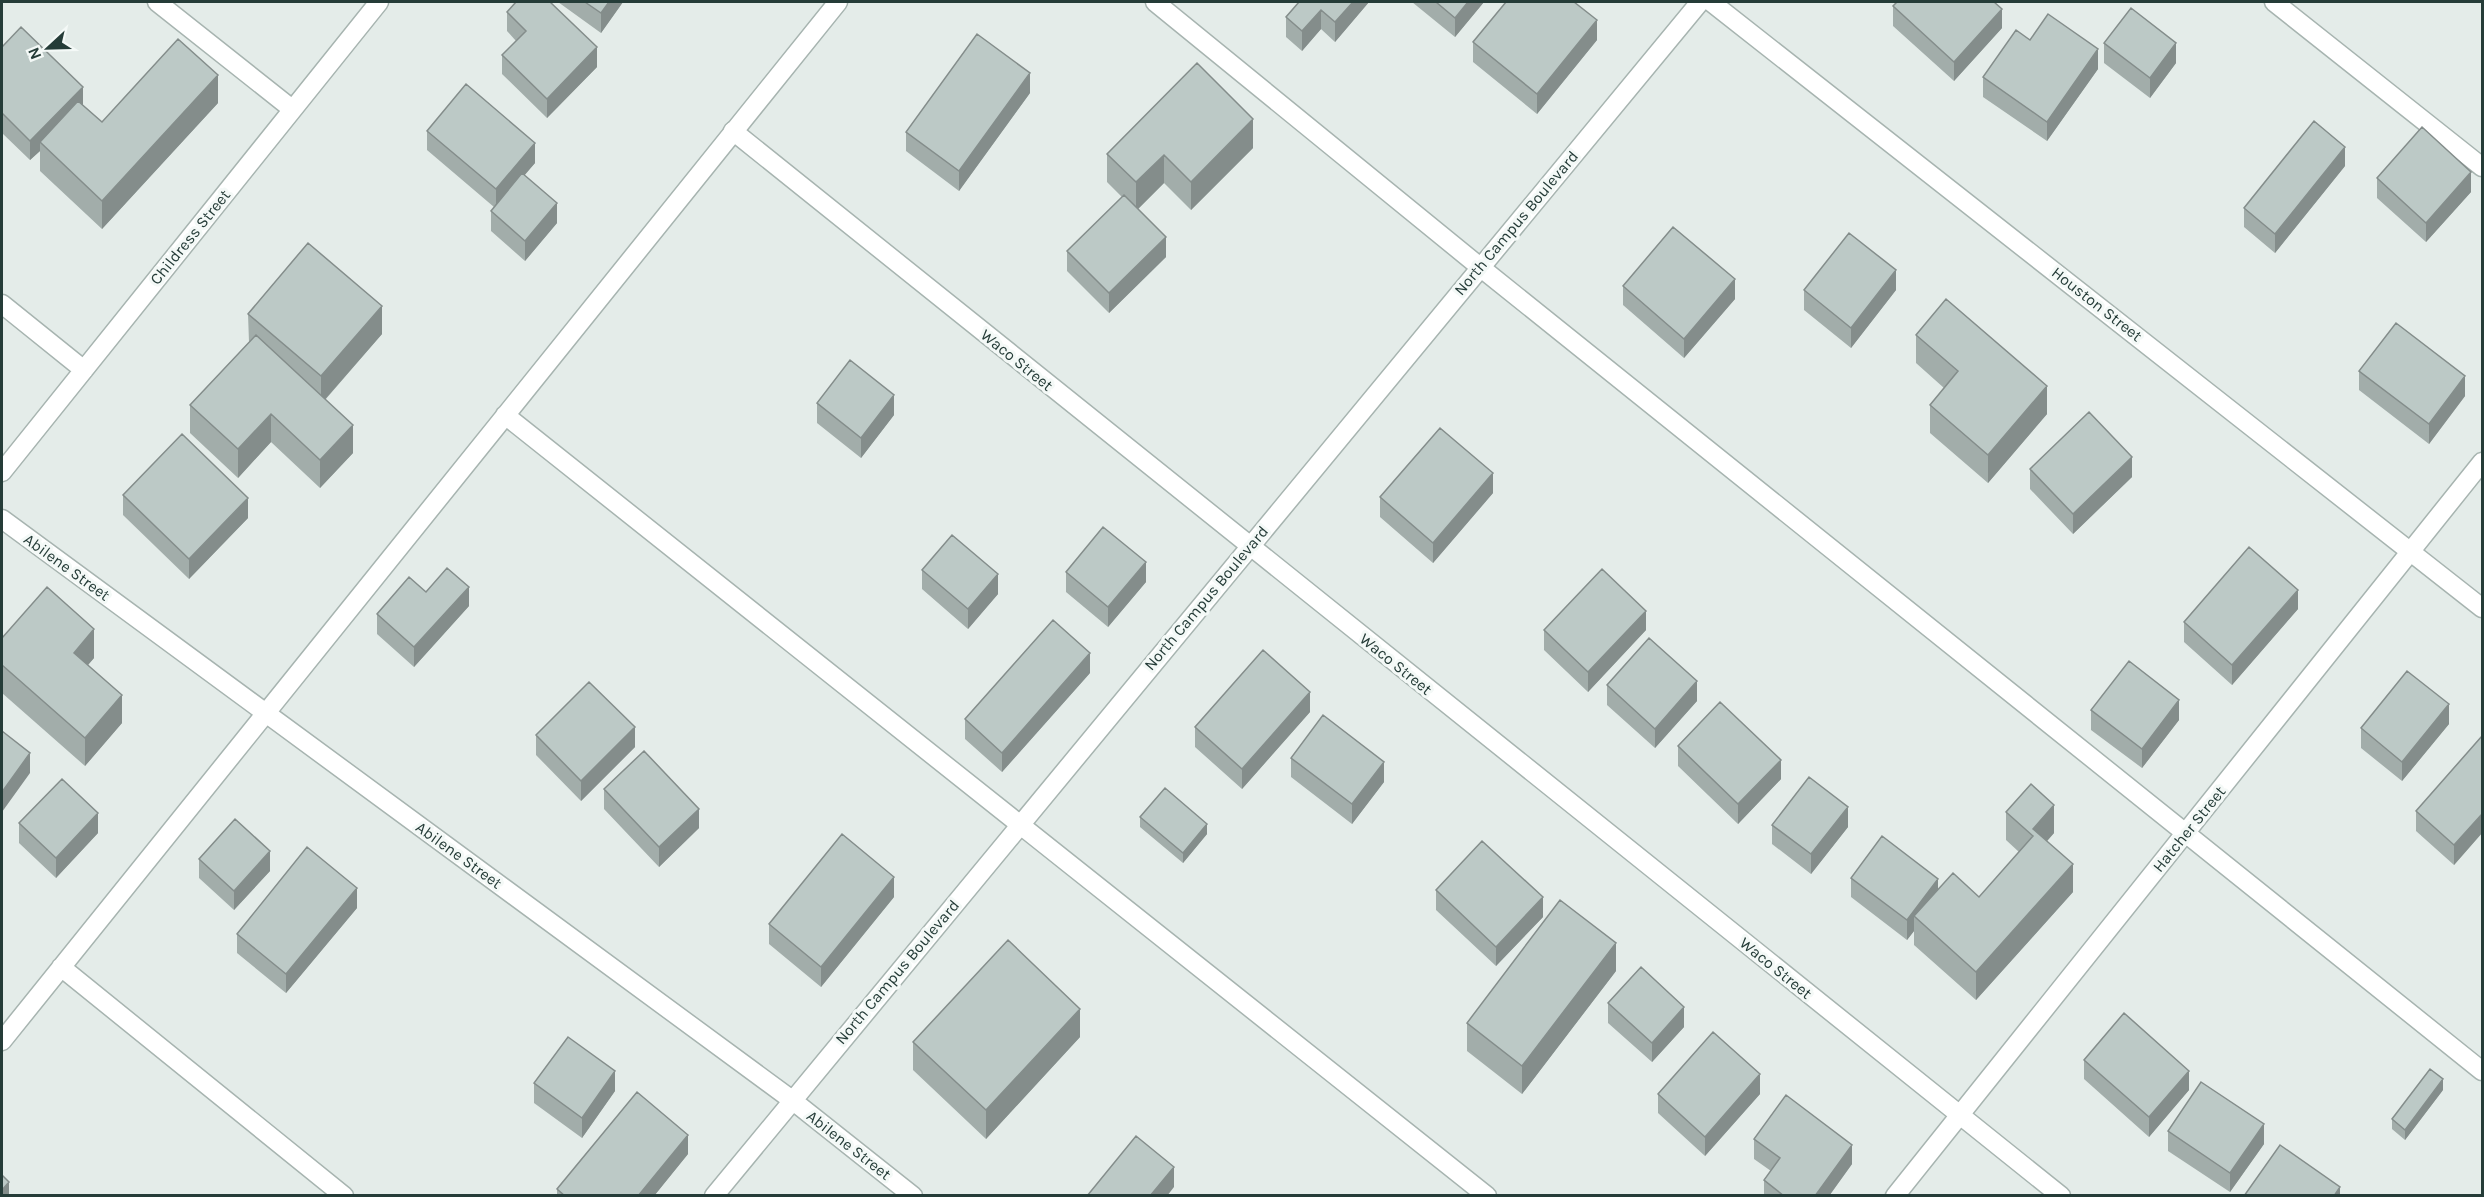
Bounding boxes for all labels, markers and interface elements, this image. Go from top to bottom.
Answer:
north arrow [18,18,78,78]
text: N [24,45,46,62]
street label: North Campus Boulevard [1450,147,1582,299]
street label: Childress Street [146,186,234,288]
street label: Houston Street [2048,263,2146,345]
street label: Waco Street [977,325,1057,395]
street label: North Campus Boulevard [1140,522,1272,674]
street label: Abilene Street [20,529,114,605]
street label: Waco Street [1356,629,1436,699]
street label: Hatcher Street [2149,782,2229,876]
street label: Abilene Street [412,817,506,893]
street label: North Campus Boulevard [831,896,963,1048]
street label: Waco Street [1736,933,1816,1003]
street label: Abilene Street [803,1106,895,1184]

